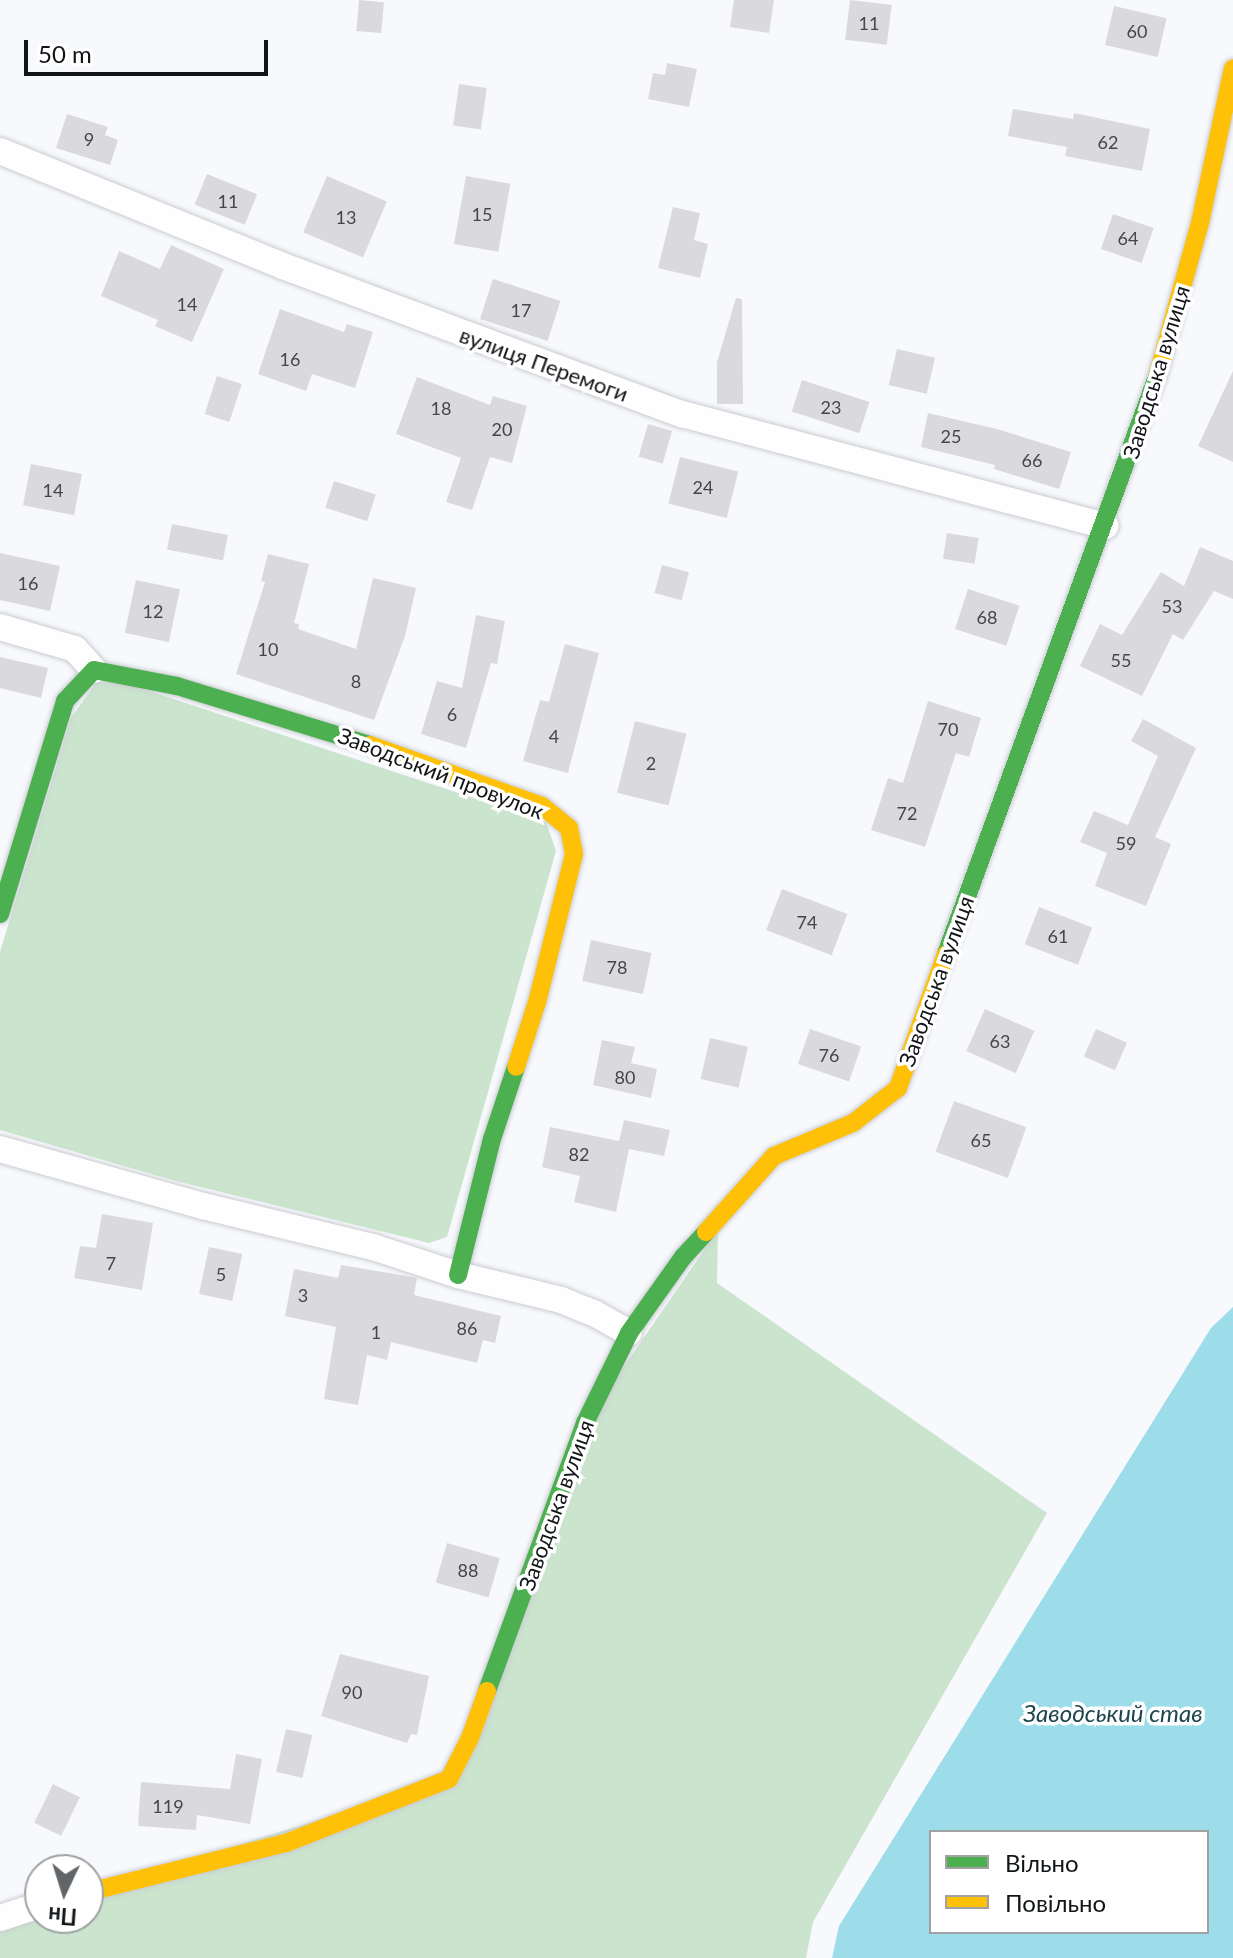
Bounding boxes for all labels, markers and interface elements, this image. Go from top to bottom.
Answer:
house number: 11 [859,12,879,34]
house number: 60 [1127,20,1147,42]
scale bar [28,24,272,74]
text: 50 m [38,39,92,68]
house number: 9 [84,128,94,150]
house number: 62 [1098,131,1118,153]
house number: 11 [218,190,238,212]
house number: 15 [472,203,492,225]
house number: 13 [336,206,356,228]
house number: 64 [1118,227,1138,249]
street label: Заводська вулиця [1117,282,1195,462]
house number: 14 [177,293,197,315]
house number: 17 [511,299,531,321]
street label: вулиця Перемоги [456,321,632,407]
house number: 16 [280,348,300,370]
house number: 23 [821,396,841,418]
house number: 18 [431,397,451,419]
house number: 20 [492,418,512,440]
house number: 25 [941,425,961,447]
house number: 66 [1022,449,1042,471]
house number: 24 [693,476,713,498]
house number: 14 [43,479,63,501]
house number: 16 [18,572,38,594]
house number: 53 [1162,595,1182,617]
house number: 12 [143,600,163,622]
house number: 68 [977,606,997,628]
house number: 10 [258,638,278,660]
house number: 55 [1111,649,1131,671]
house number: 8 [351,670,361,692]
house number: 6 [447,703,457,725]
house number: 70 [938,718,958,740]
street label: Заводський провулок [334,722,548,824]
house number: 4 [549,725,559,747]
house number: 2 [646,752,656,774]
house number: 72 [897,802,917,824]
house number: 59 [1116,832,1136,854]
street label: Заводська вулиця [893,892,979,1070]
house number: 74 [797,911,817,933]
house number: 61 [1048,925,1068,947]
house number: 78 [607,956,627,978]
house number: 63 [990,1030,1010,1052]
house number: 76 [819,1044,839,1066]
house number: 80 [615,1066,635,1088]
house number: 65 [971,1129,991,1151]
house number: 82 [569,1143,589,1165]
house number: 7 [106,1252,116,1274]
house number: 5 [216,1263,226,1285]
house number: 3 [298,1284,308,1306]
house number: 86 [457,1317,477,1339]
house number: 1 [371,1321,381,1343]
street label: Заводська вулиця [513,1416,599,1594]
house number: 88 [458,1559,478,1581]
house number: 90 [342,1681,362,1703]
water label: Заводський став [1023,1699,1203,1727]
house number: 119 [152,1795,184,1817]
legend [929,1830,1209,1934]
text: Вільно [1005,1848,1079,1877]
north arrow [24,1854,104,1934]
text: Повільно [1005,1888,1106,1917]
text: Пн [47,1902,78,1931]

